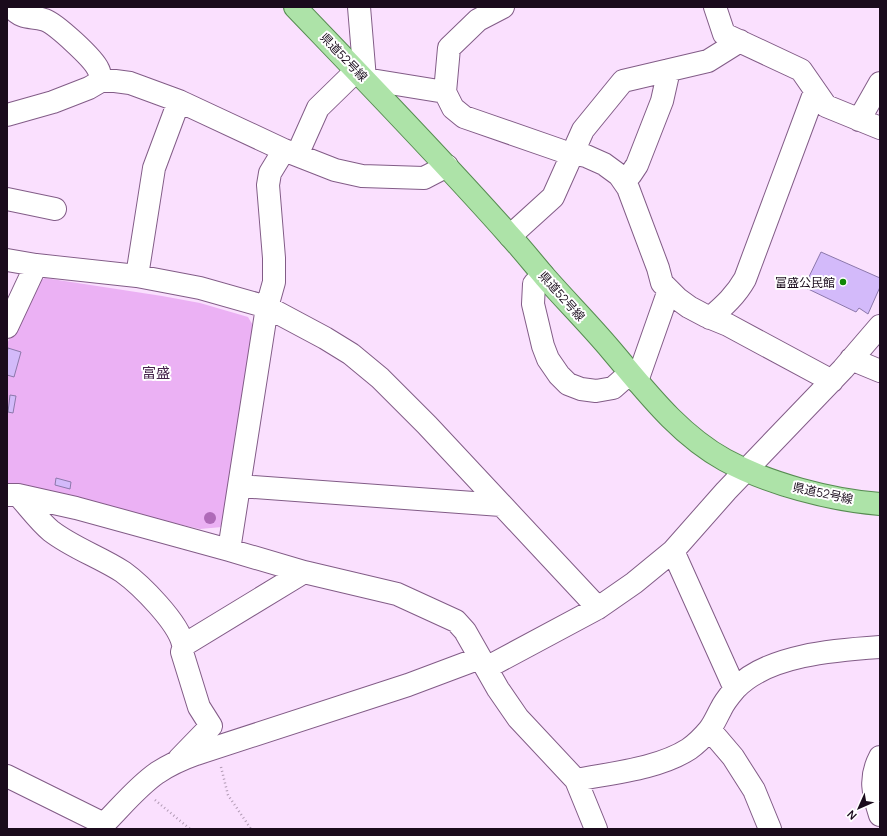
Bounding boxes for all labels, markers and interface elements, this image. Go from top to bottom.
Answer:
street label: 県道52号線 [317,29,371,85]
street label: 県道52号線 [535,267,589,325]
place label: 富盛公民館 [775,274,835,291]
marker: 富盛公民館 [838,277,848,287]
district label: 富盛 [142,363,170,382]
street label: 県道52号線 [791,478,855,508]
north arrow [839,788,879,828]
text: N [843,807,860,824]

